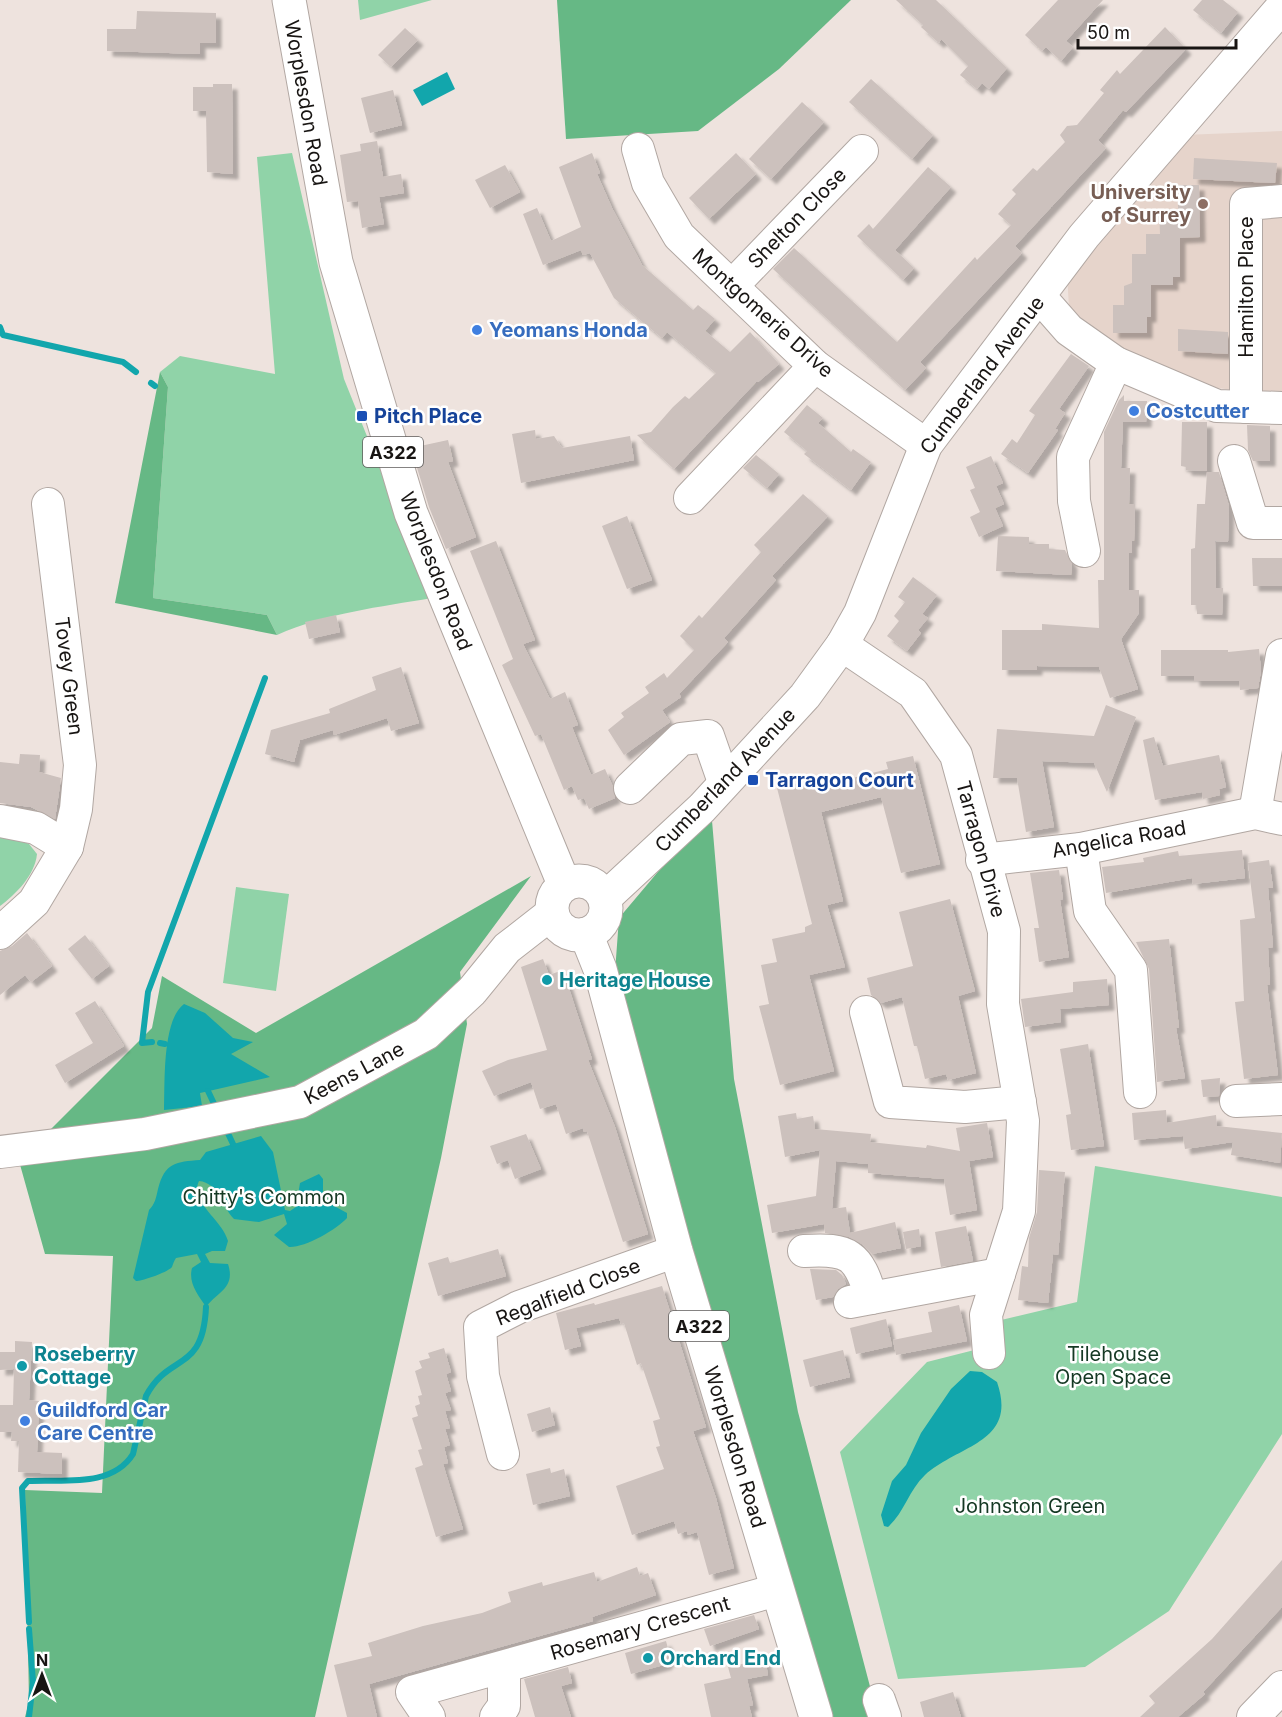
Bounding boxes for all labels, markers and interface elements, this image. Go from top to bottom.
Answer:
scale bar [1078,12,1236,50]
street label: Worplesdon Road [280,18,332,188]
text: 50 m [1087,22,1130,43]
street label: Shelton Close [743,163,851,273]
place label: University of Surrey [1090,180,1191,227]
marker: University of Surrey [1196,197,1210,211]
street label: Hamilton Place [1234,216,1258,358]
street label: Montgomerie Drive [688,243,838,383]
street label: Cumberland Avenue [915,291,1049,459]
place label: Yeomans Honda [489,318,648,342]
marker: Yeomans Honda [470,323,484,337]
place label: Costcutter [1146,399,1249,423]
place label: Pitch Place [374,404,482,428]
marker: Costcutter [1127,404,1141,418]
marker: Pitch Place [355,409,369,423]
road number: A322 [363,437,423,467]
street label: Worplesdon Road [395,488,477,654]
street label: Tovey Green [50,615,88,737]
street label: Cumberland Avenue [650,703,800,857]
place label: Tarragon Court [765,768,914,792]
marker: Tarragon Court [746,773,760,787]
street label: Tarragon Drive [951,778,1011,920]
street label: Angelica Road [1050,815,1188,863]
place label: Heritage House [559,968,711,992]
marker: Heritage House [540,973,554,987]
street label: Keens Lane [300,1037,408,1109]
park label: Chitty's Common [182,1185,346,1209]
street label: Regalfield Close [492,1253,644,1331]
road number: A322 [669,1311,729,1341]
place label: Roseberry Cottage [34,1342,136,1389]
park label: Tilehouse Open Space [1055,1342,1171,1389]
marker: Roseberry Cottage [15,1359,29,1373]
street label: Worplesdon Road [699,1363,771,1531]
place label: Guildford Car Care Centre [37,1398,167,1445]
marker: Guildford Car Care Centre [18,1414,32,1428]
park label: Johnston Green [955,1494,1105,1518]
street label: Rosemary Crescent [547,1591,733,1665]
north arrow [12,1645,72,1705]
place label: Orchard End [660,1646,781,1670]
text: N [36,1650,48,1670]
marker: Orchard End [641,1651,655,1665]

